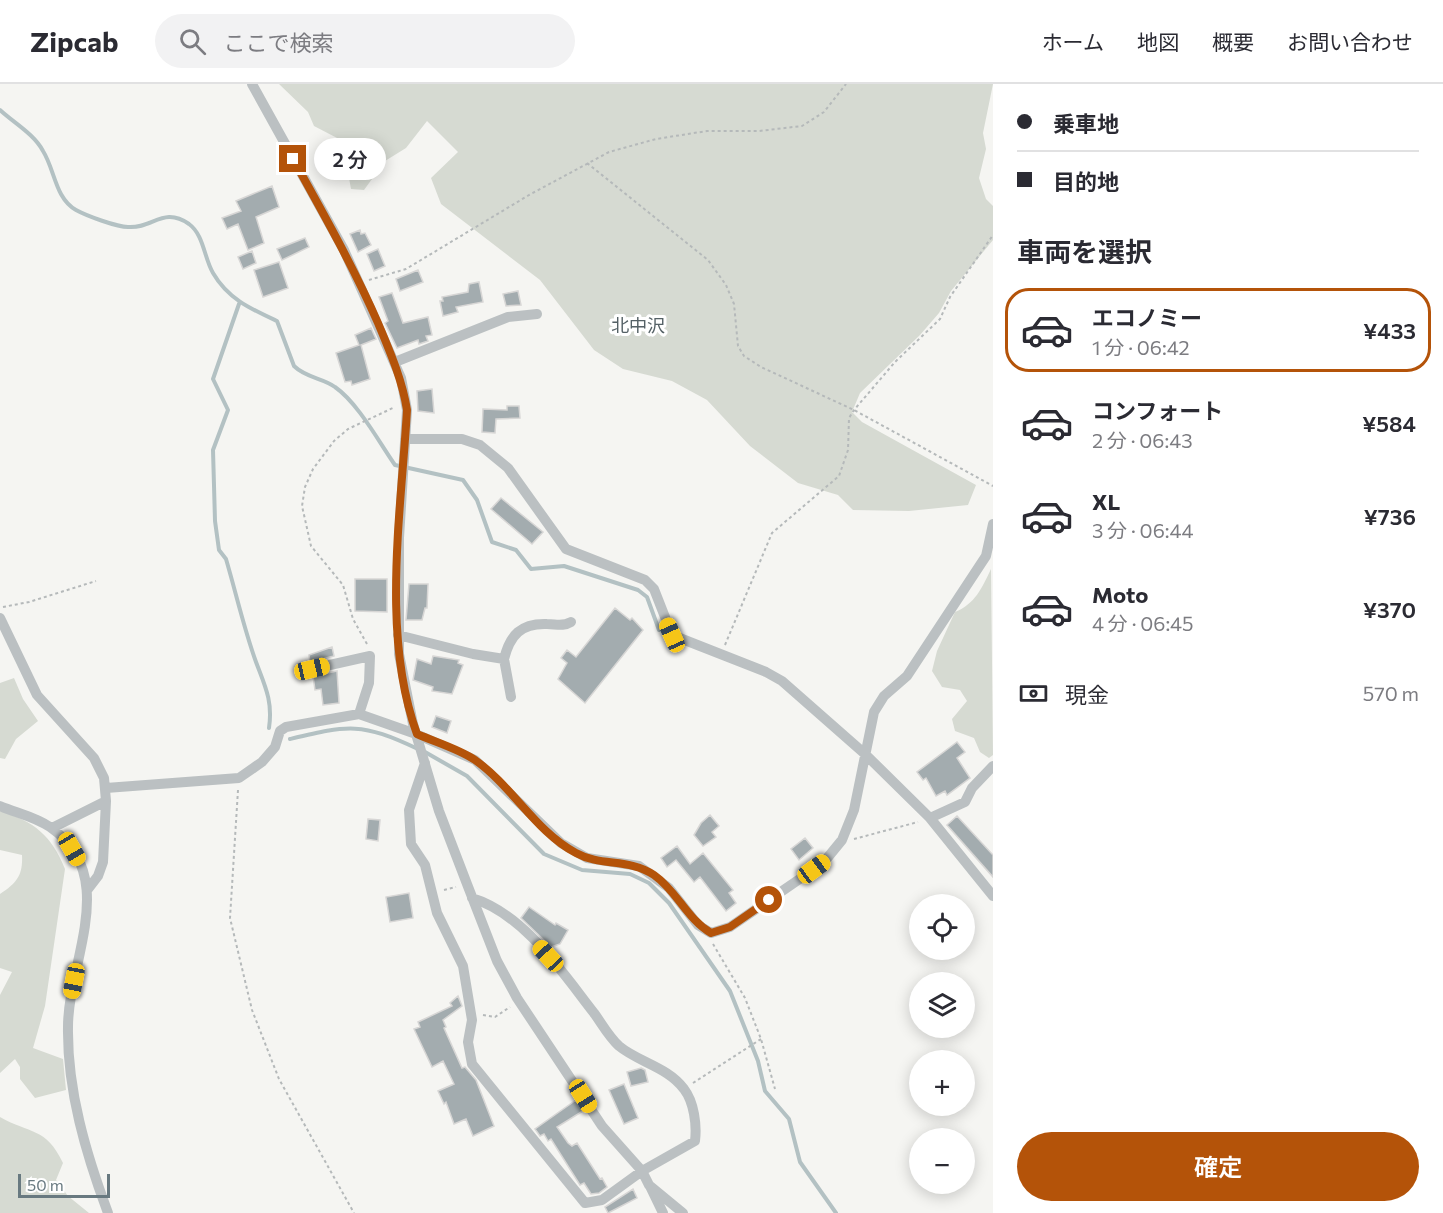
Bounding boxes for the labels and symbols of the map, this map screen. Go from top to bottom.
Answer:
callout: 2 分 [314,138,386,180]
route end [279,145,306,172]
district label: 北中沢 [611,314,665,336]
car [656,615,688,655]
car [292,656,332,682]
car [55,829,89,869]
car [794,851,834,887]
route start [755,886,782,913]
car [529,937,567,975]
car [62,962,86,1000]
car [566,1076,600,1116]
scale bar [18,1171,110,1198]

